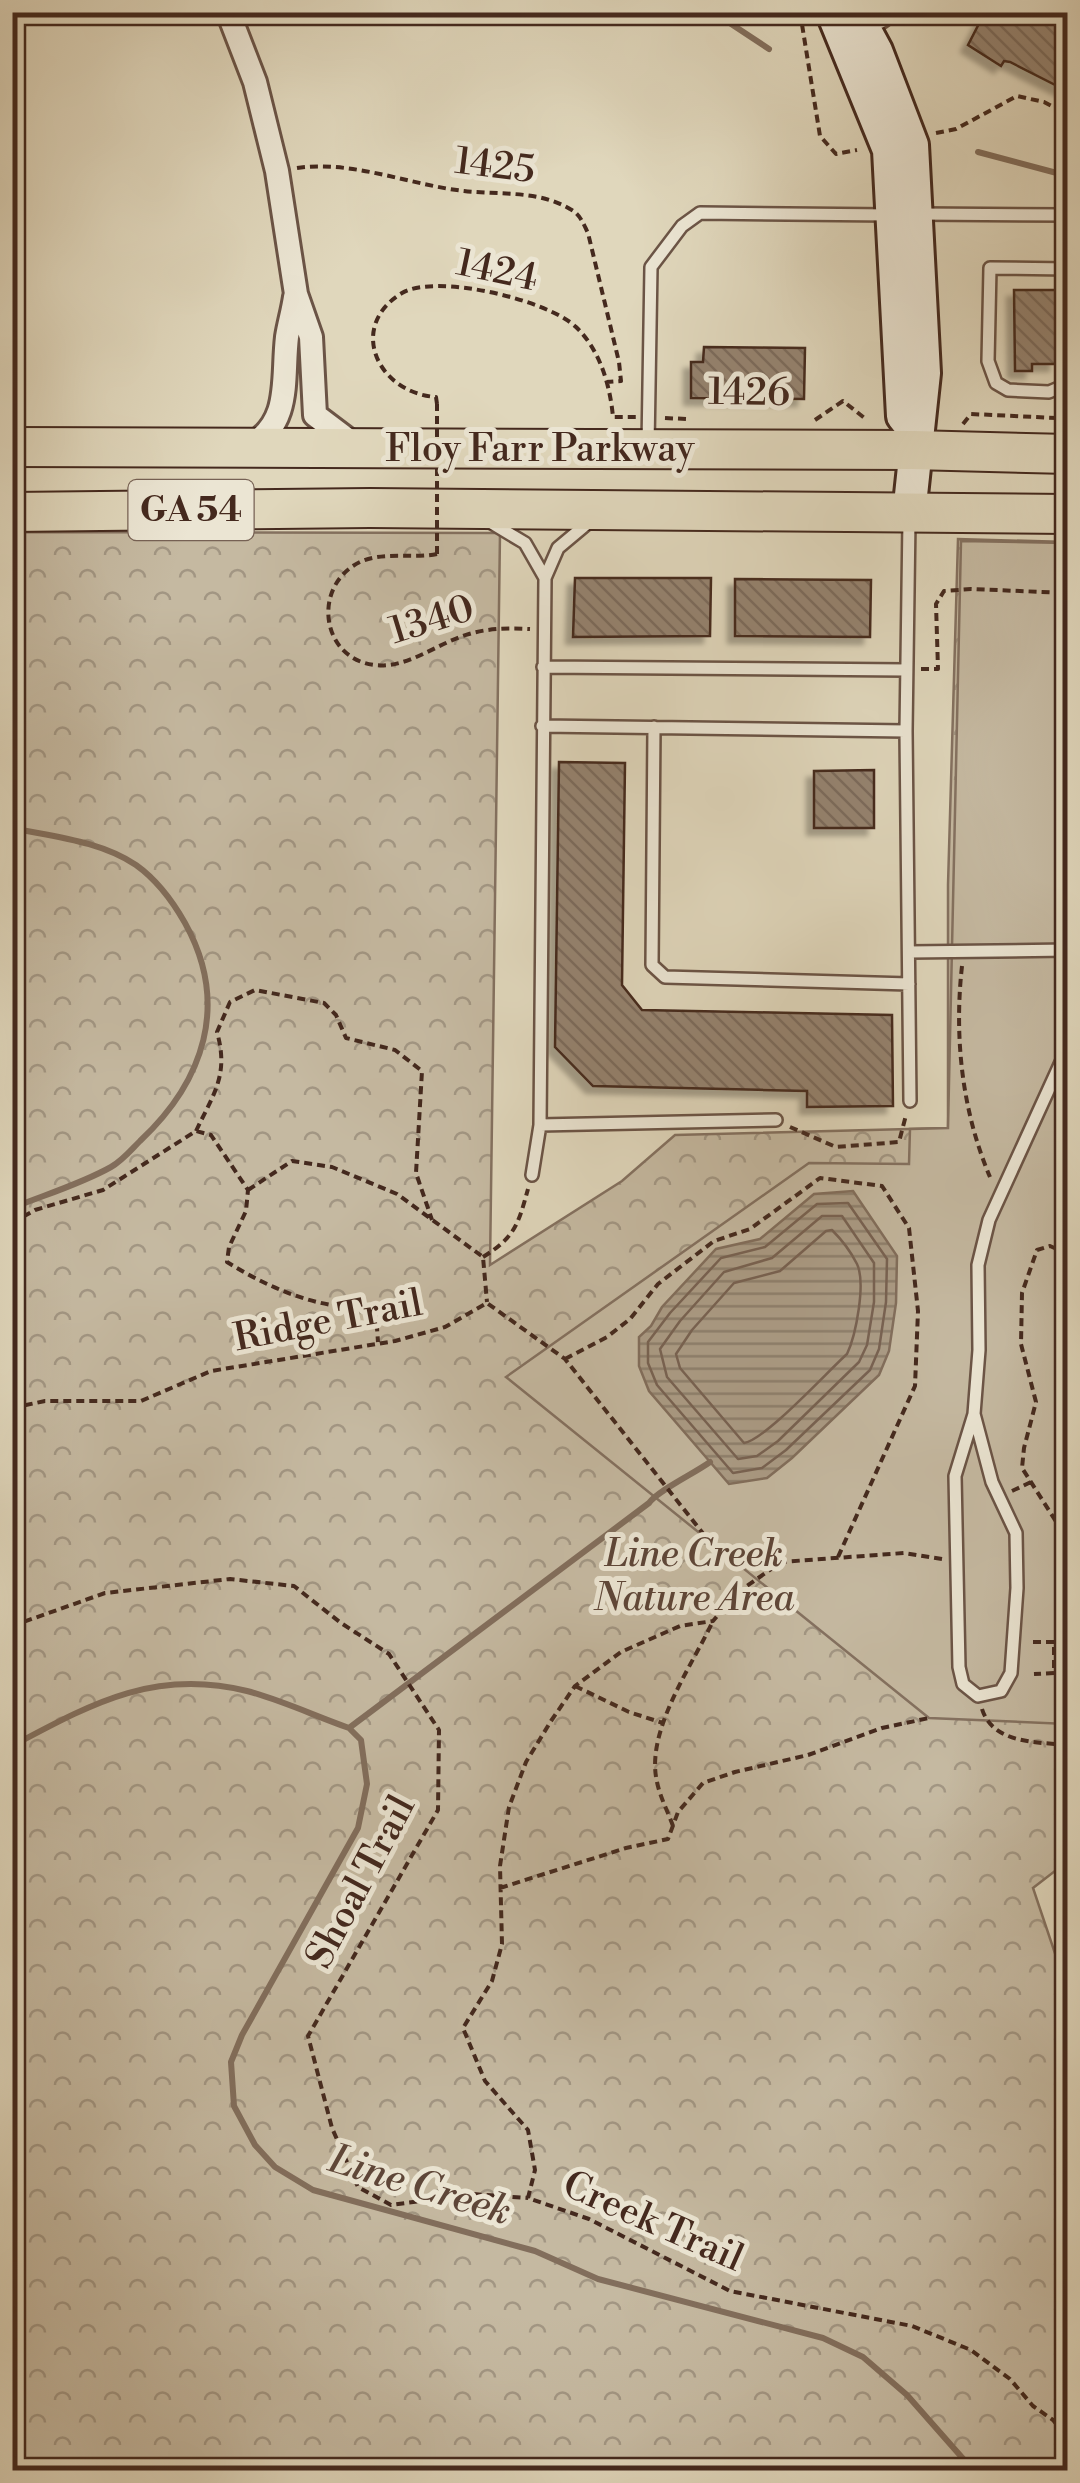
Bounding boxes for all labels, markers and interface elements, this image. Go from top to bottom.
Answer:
street label: 1425 [452,138,538,194]
street label: 1424 [452,239,542,303]
street label: 1426 [708,369,790,417]
street label: Floy Farr Parkway [385,426,695,473]
road number: GA 54 [128,480,254,540]
street label: 1340 [384,585,480,655]
street label: Ridge Trail [230,1280,426,1362]
park label: Line Creek Nature Area [593,1531,795,1622]
street label: Shoal Trail [296,1788,426,1976]
water label: Line Creek [322,2134,517,2237]
street label: Creek Trail [555,2161,751,2283]

